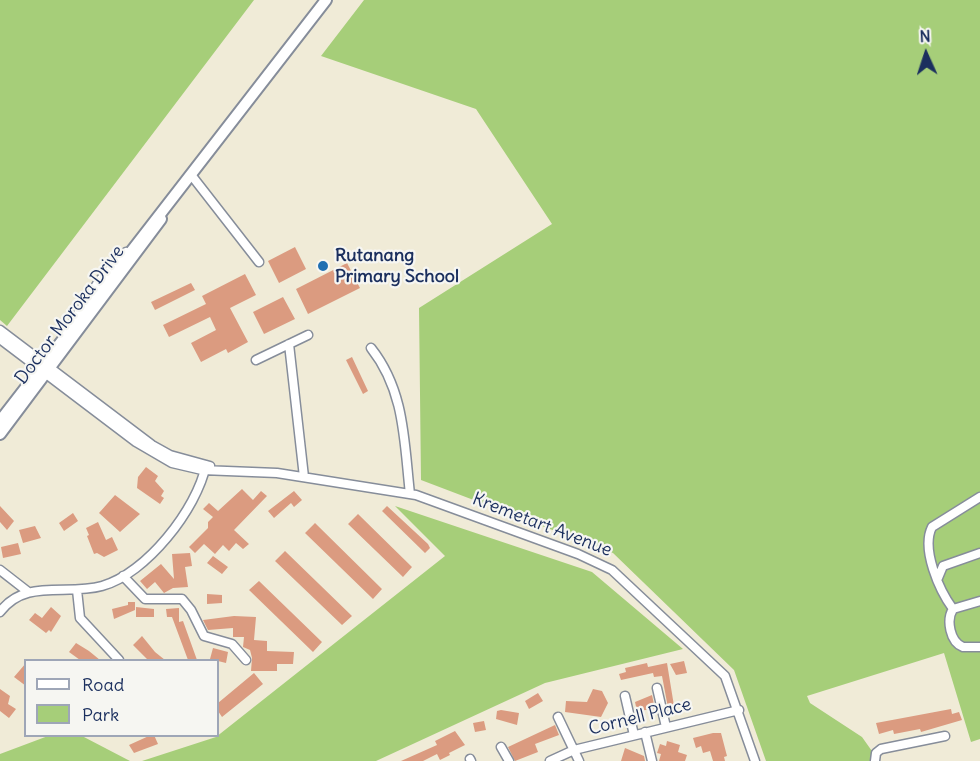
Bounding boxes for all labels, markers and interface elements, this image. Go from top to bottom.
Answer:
north arrow [896,24,956,84]
text: N [919,26,931,46]
street label: Doctor Moroka Drive [11,241,129,389]
place label: Rutanang Primary School [335,245,459,288]
marker: Rutanang Primary School [316,259,330,273]
street label: Kremetart Avenue [469,488,615,562]
legend [24,659,219,737]
text: Road [82,673,124,696]
street label: Cornell Place [586,694,694,740]
text: Park [82,703,119,726]

